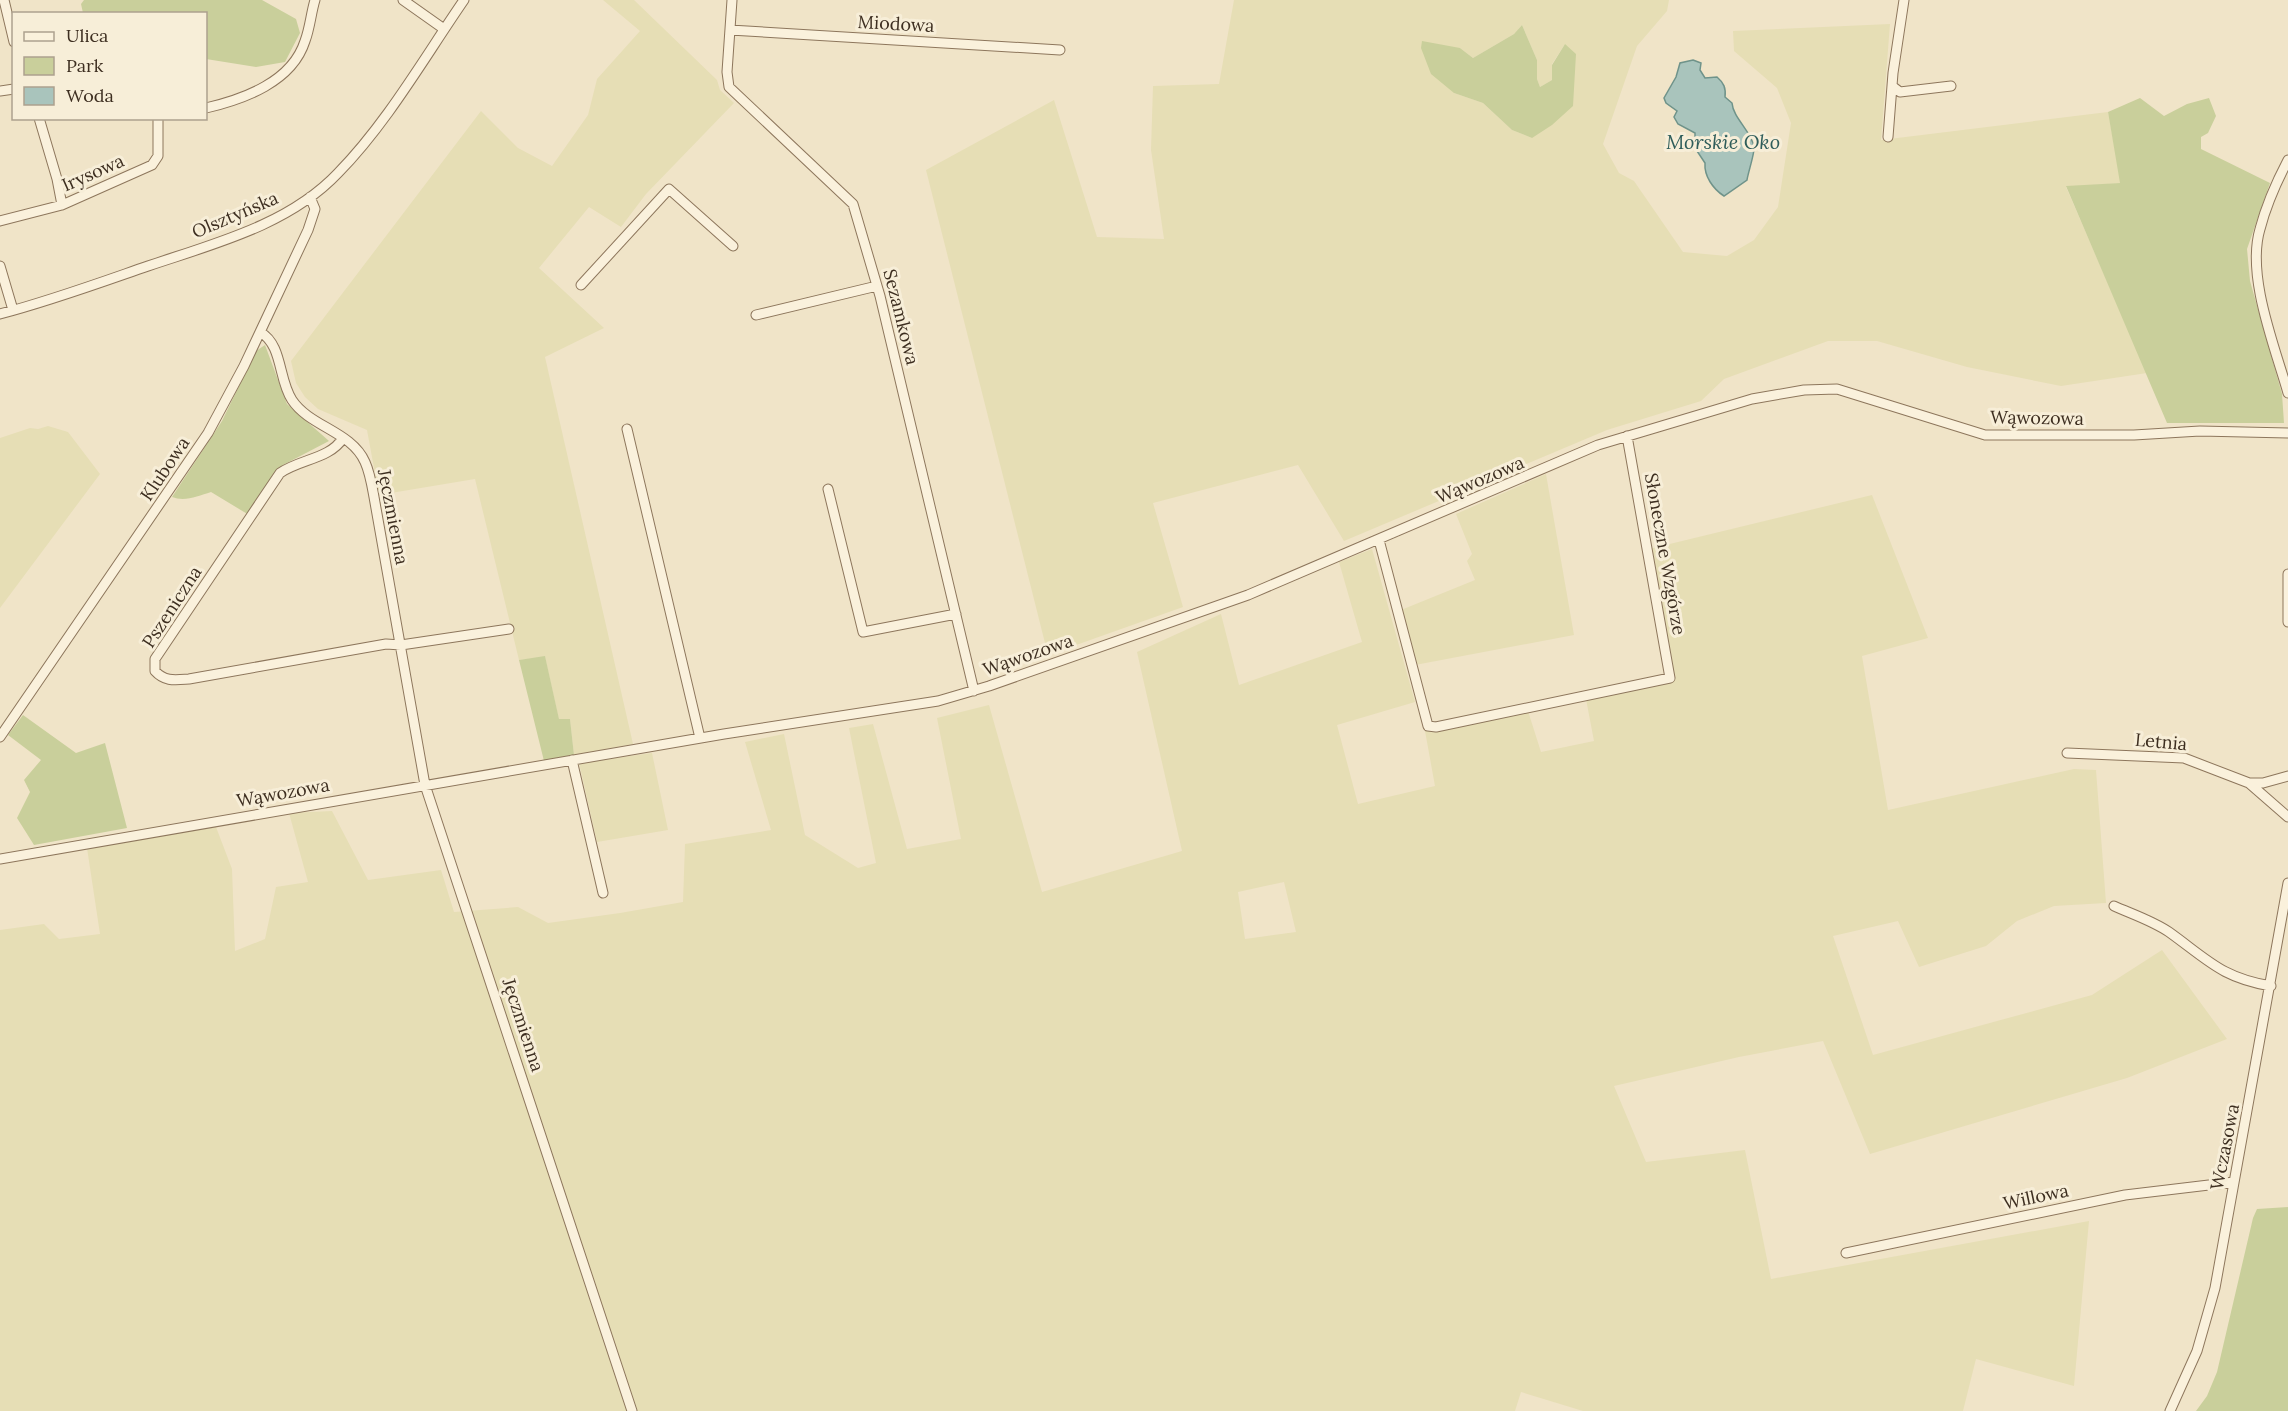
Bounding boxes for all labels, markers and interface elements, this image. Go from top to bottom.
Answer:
street label: Miodowa [857,10,935,37]
legend [12,12,207,120]
text: Ulica [66,24,108,47]
text: Park [66,54,104,77]
text: Woda [66,84,114,107]
water label: Morskie Oko [1666,129,1780,154]
street label: Irysowa [58,149,127,196]
street label: Olsztyńska [188,186,281,243]
street label: Sezamkowa [878,267,924,367]
street label: Wąwozowa [1990,405,2084,430]
street label: Klubowa [135,432,194,505]
street label: Wąwozowa [1432,451,1528,508]
street label: Jęczmienna [373,466,414,567]
street label: Słoneczne Wzgórze [1640,471,1691,637]
street label: Pszeniczna [137,562,206,652]
street label: Wąwozowa [980,628,1076,681]
street label: Letnia [2134,728,2188,755]
street label: Wąwozowa [235,773,331,812]
street label: Jęczmienna [497,974,549,1074]
street label: Wczasowa [2205,1102,2244,1192]
street label: Willowa [2001,1178,2071,1215]

